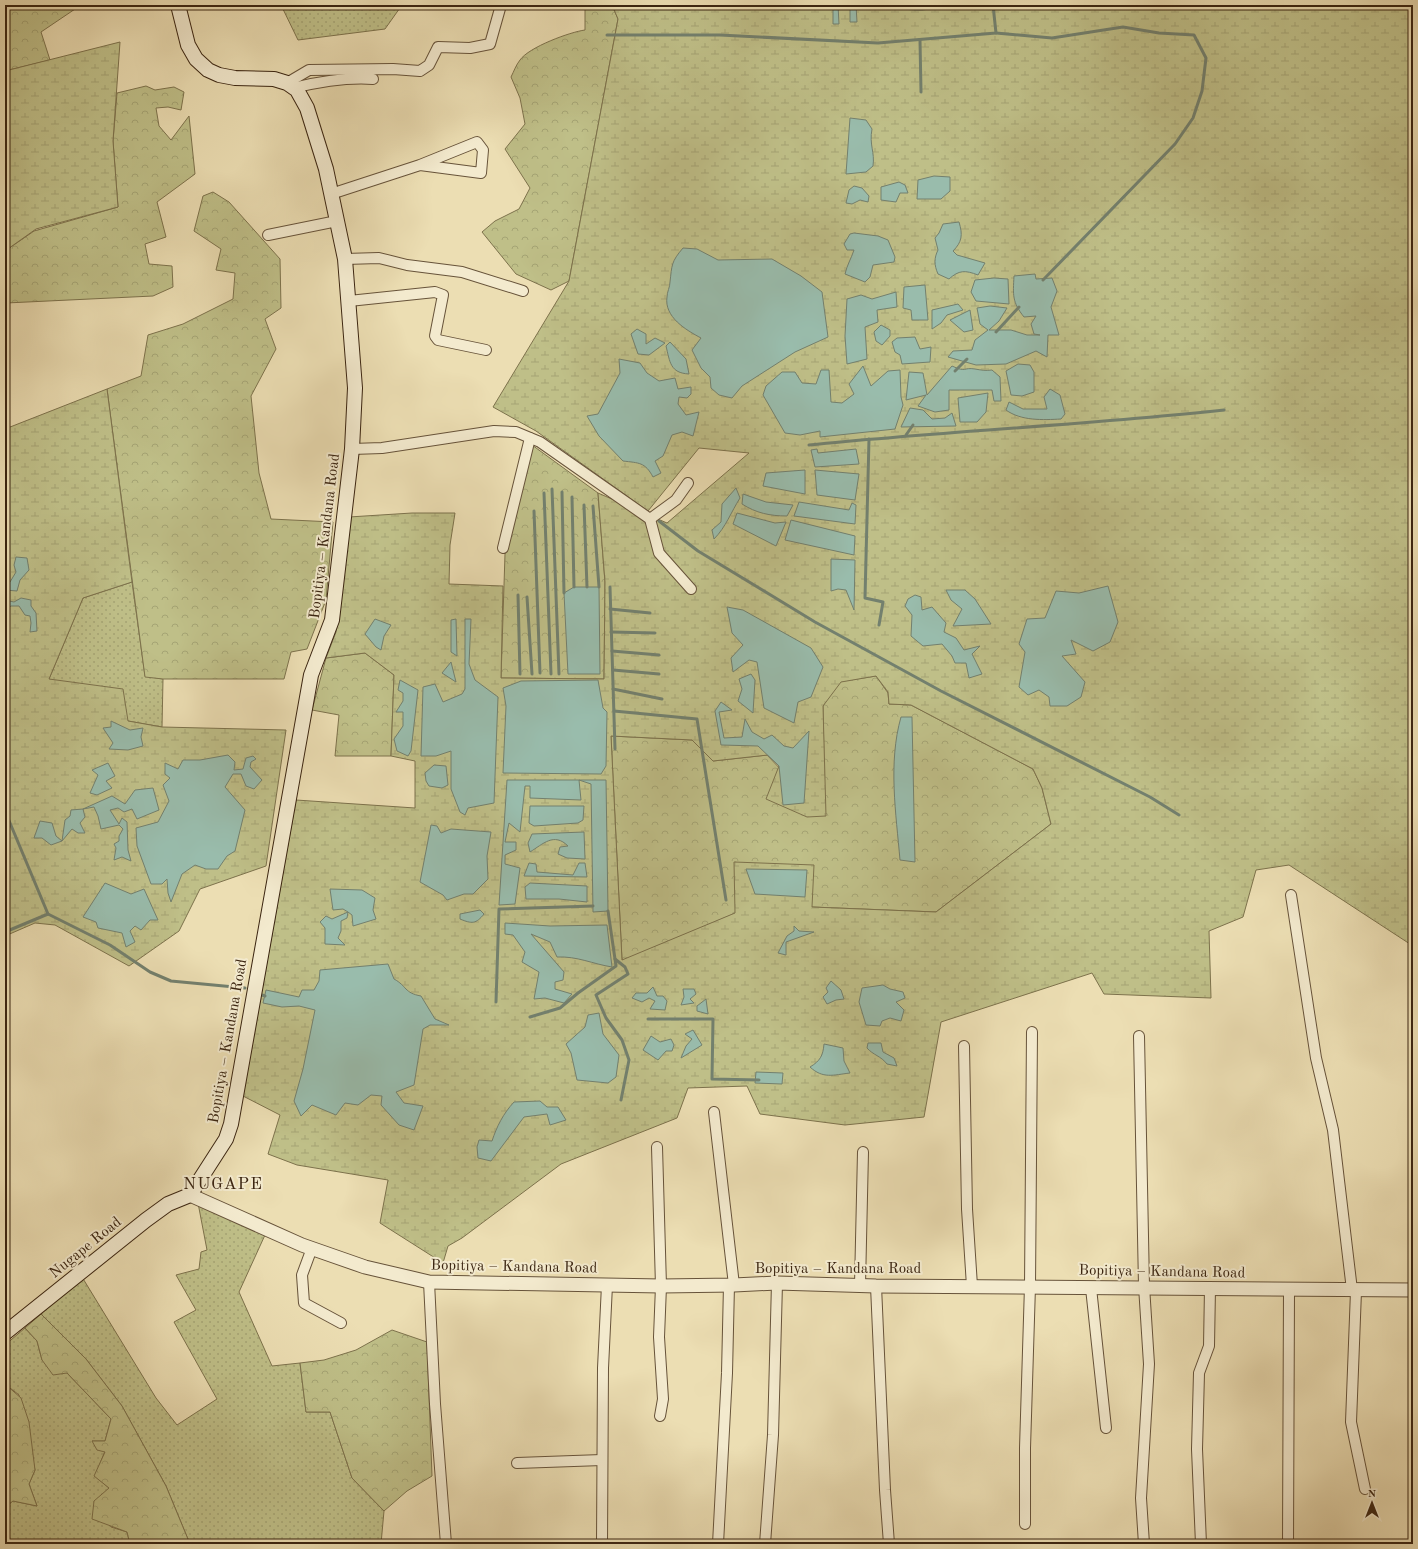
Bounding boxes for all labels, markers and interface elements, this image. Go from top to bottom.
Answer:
street label: Bopitiya – Kandana Road [308,452,343,620]
street label: Bopitiya – Kandana Road [207,958,250,1125]
district label: NUGAPE [183,1176,263,1193]
street label: Nugape Road [47,1215,125,1281]
street label: Bopitiya – Kandana Road [430,1259,598,1276]
street label: Bopitiya – Kandana Road [755,1262,922,1277]
street label: Bopitiya – Kandana Road [1078,1264,1246,1281]
north arrow [1352,1483,1392,1523]
text: N [1368,1489,1377,1500]

